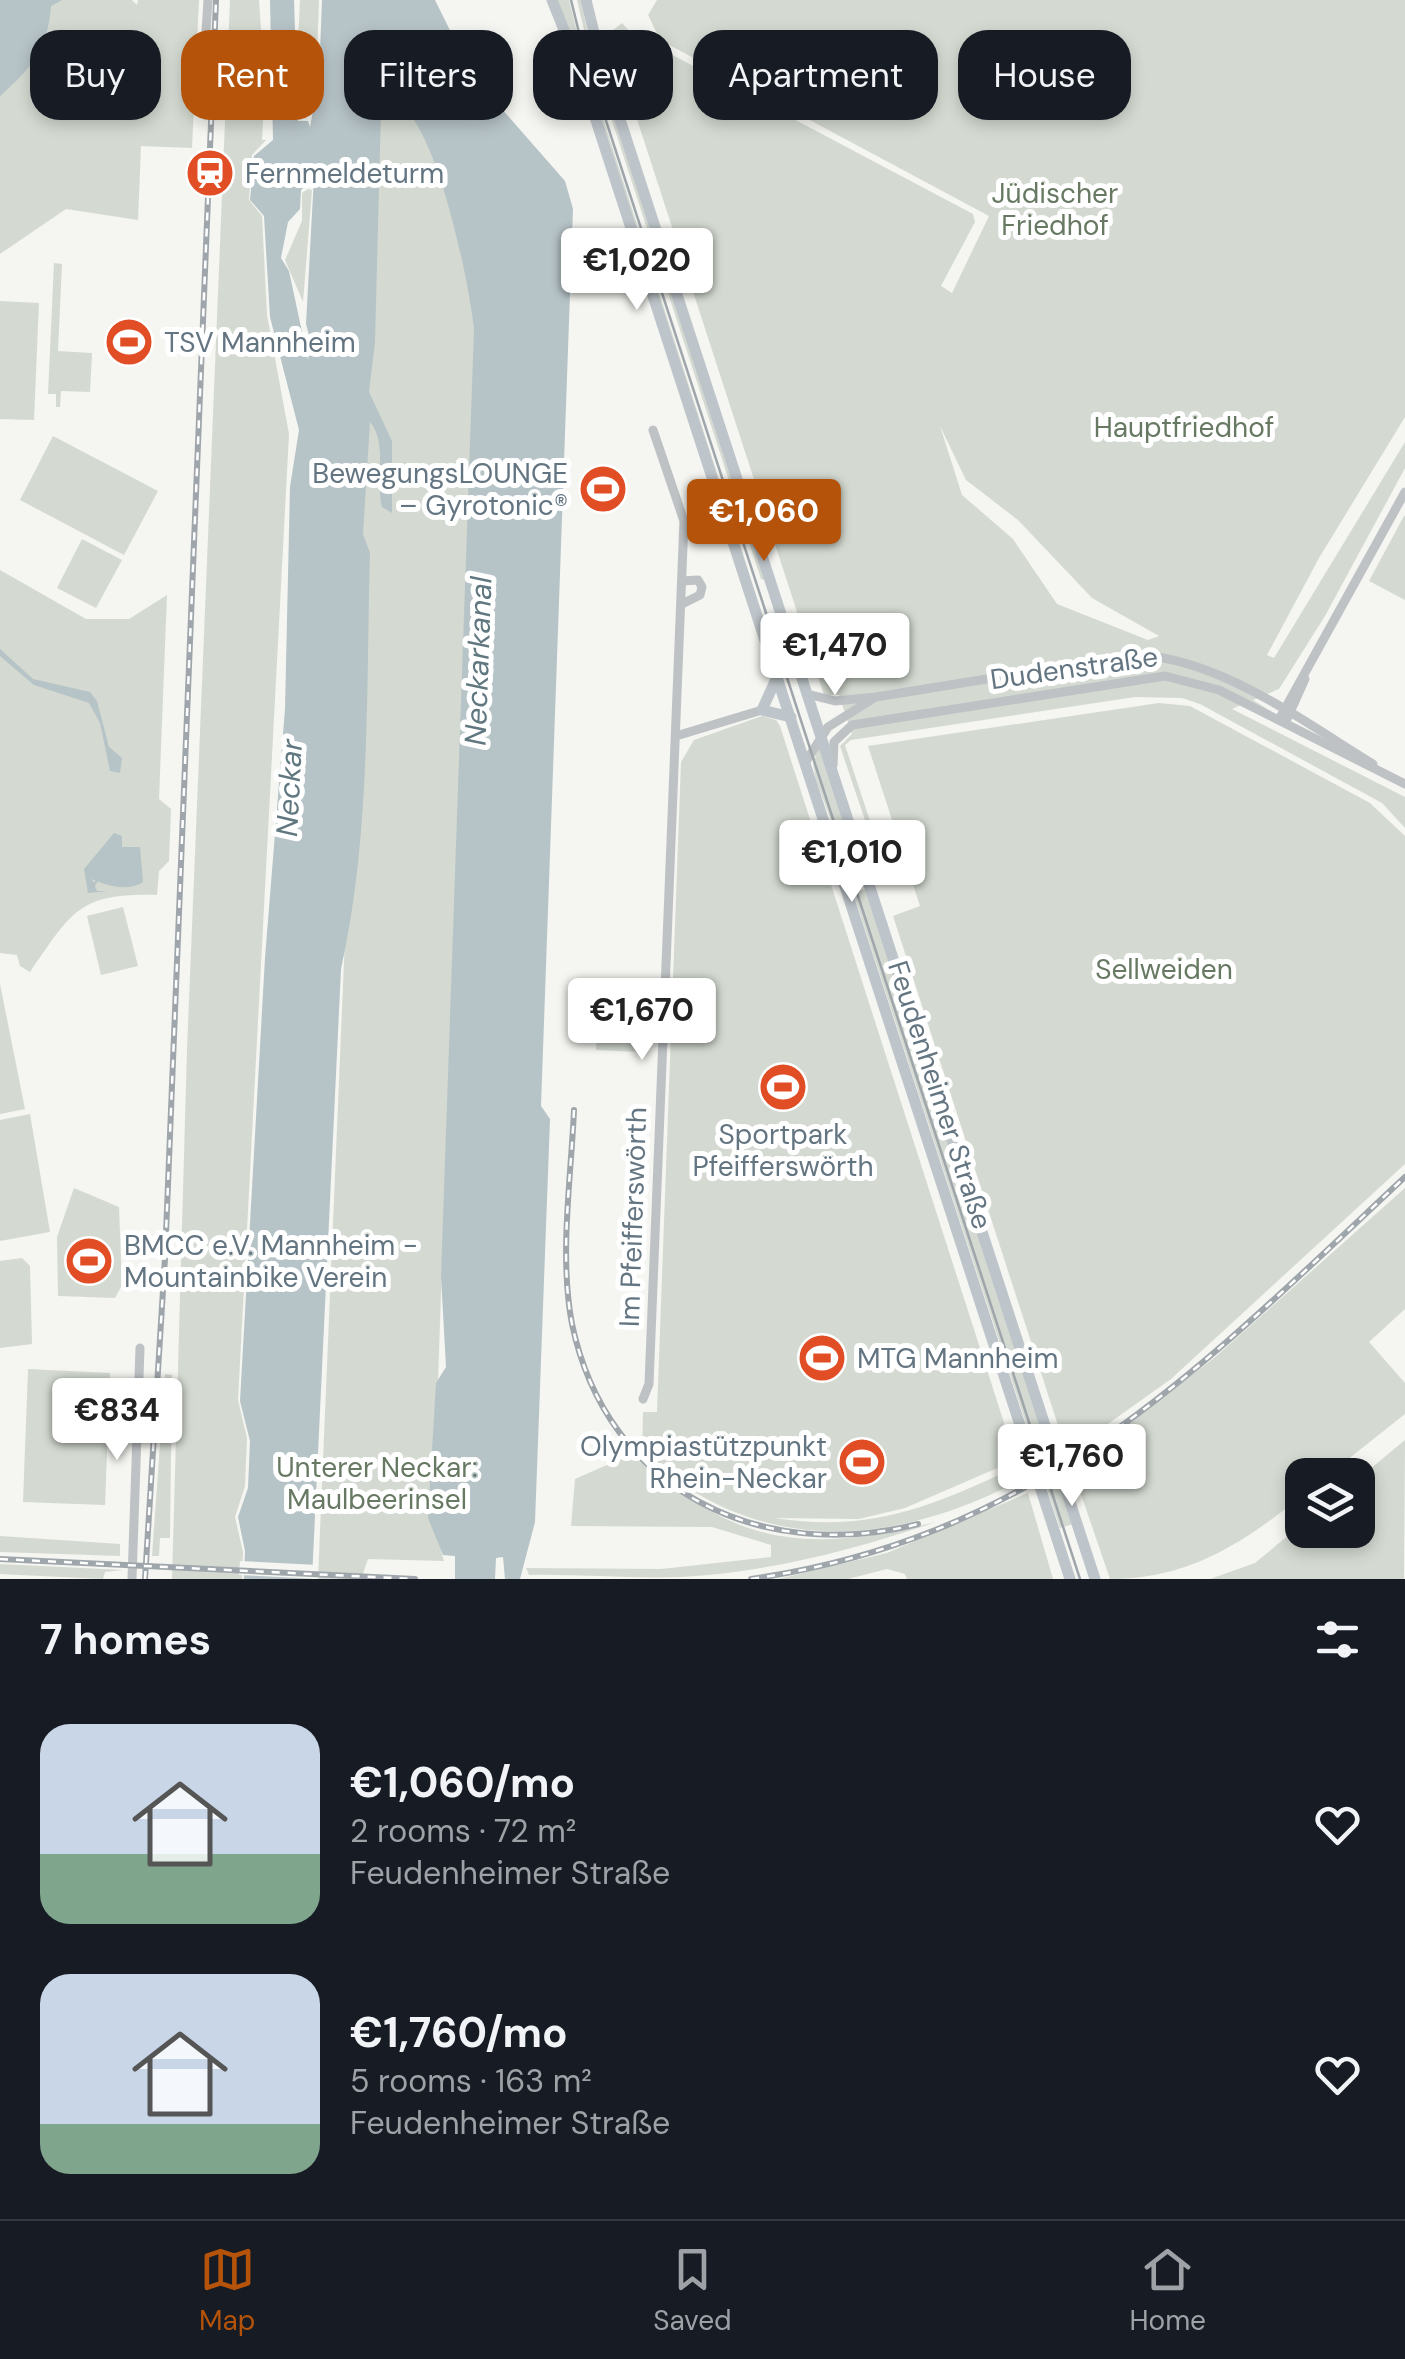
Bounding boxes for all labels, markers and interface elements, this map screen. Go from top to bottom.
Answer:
chip: Buy [30,30,161,120]
chip: Rent [181,30,324,120]
chip: Filters [344,30,513,120]
chip: New [533,30,673,120]
chip: Apartment [693,30,938,120]
chip: House [958,30,1131,120]
station icon: Fernmeldeturm [184,147,236,199]
place label: Fernmeldeturm [245,155,444,192]
park label: Jüdischer Friedhof [992,175,1118,244]
pin: €1,020 [556,228,718,313]
text: €1,020 [583,239,691,281]
sports icon: TSV Mannheim [103,316,155,368]
place label: TSV Mannheim [164,324,356,361]
park label: Hauptfriedhof [1094,409,1274,446]
place label: BewegungsLOUNGE – Gyrotonic® [312,455,568,524]
sports icon: BewegungsLOUNGE – Gyrotonic® [577,463,629,515]
pin: €1,060 [683,479,845,564]
text: €1,060 [709,490,819,532]
water label: Neckarkanal [456,575,500,746]
pin: €1,470 [754,613,916,698]
text: €1,470 [782,624,888,666]
street label: Dudenstraße [988,638,1160,698]
water label: Neckar [267,737,311,838]
pin: €1,010 [771,820,933,905]
text: €1,010 [801,831,903,873]
park label: Sellweiden [1095,951,1233,988]
street label: Feudenheimer Straße [879,956,1001,1234]
pin: €1,670 [561,978,723,1063]
text: €1,670 [590,989,694,1031]
sports icon: Sportpark Pfeifferswörth [757,1061,809,1113]
street label: Im Pfeifferswörth [611,1106,655,1328]
place label: Sportpark Pfeifferswörth [693,1116,873,1185]
place label: BMCC e.V. Mannheim - Mountainbike Verein [124,1227,418,1296]
sports icon: BMCC e.V. Mannheim - Mountainbike Verein [63,1235,115,1287]
sports icon: MTG Mannheim [796,1332,848,1384]
place label: MTG Mannheim [857,1340,1059,1377]
pin: €834 [58,1378,176,1463]
text: €834 [74,1389,160,1431]
pin: €1,760 [991,1424,1153,1509]
place label: Olympiastützpunkt Rhein-Neckar [580,1428,827,1497]
text: €1,760 [1020,1435,1124,1477]
sports icon: Olympiastützpunkt Rhein-Neckar [836,1436,888,1488]
park label: Unterer Neckar: Maulbeerinsel [276,1449,478,1518]
map controls [1285,1458,1375,1548]
button: layers [1285,1458,1375,1548]
text: 7 homes [40,1612,211,1667]
icon: filters [1310,1612,1365,1667]
text: €1,060/mo [350,1755,575,1810]
icon: home [120,1764,240,1884]
icon: heart [1310,1797,1365,1852]
text: 2 rooms · 72 m² [350,1810,576,1852]
text: Feudenheimer Straße [350,1852,670,1894]
text: €1,760/mo [350,2005,568,2060]
icon: home [120,2014,240,2134]
icon: heart [1310,2047,1365,2102]
text: 5 rooms · 163 m² [350,2060,592,2102]
text: Feudenheimer Straße [350,2102,670,2144]
tab: Map [199,2242,255,2339]
tab: Saved [653,2242,732,2339]
tab: Home [1130,2242,1206,2339]

